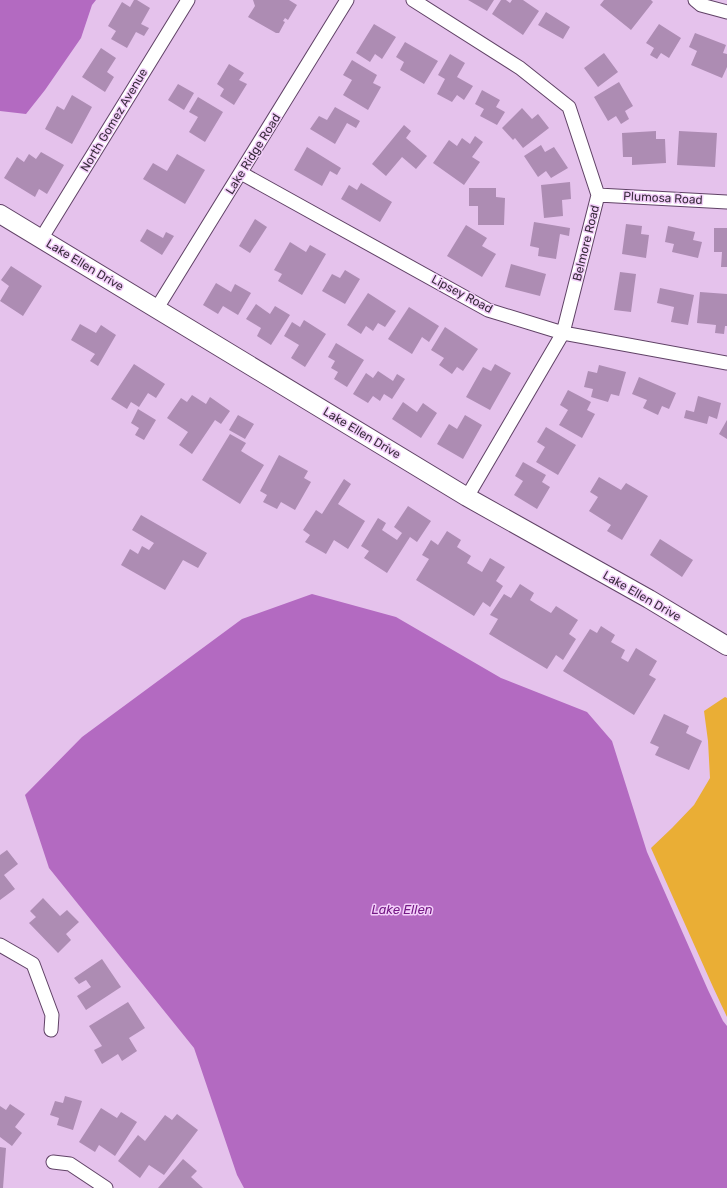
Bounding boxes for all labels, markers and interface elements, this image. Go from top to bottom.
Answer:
street label: North Gomez Avenue [78,66,151,174]
street label: Lake Ridge Road [223,111,283,197]
street label: Plumosa Road [623,189,703,207]
street label: Belmore Road [570,204,602,282]
street label: Lake Ellen Drive [44,236,126,294]
street label: Lipsey Road [429,272,495,316]
street label: Lake Ellen Drive [321,404,403,462]
street label: Lake Ellen Drive [600,568,684,624]
water label: Lake Ellen [371,902,433,917]

